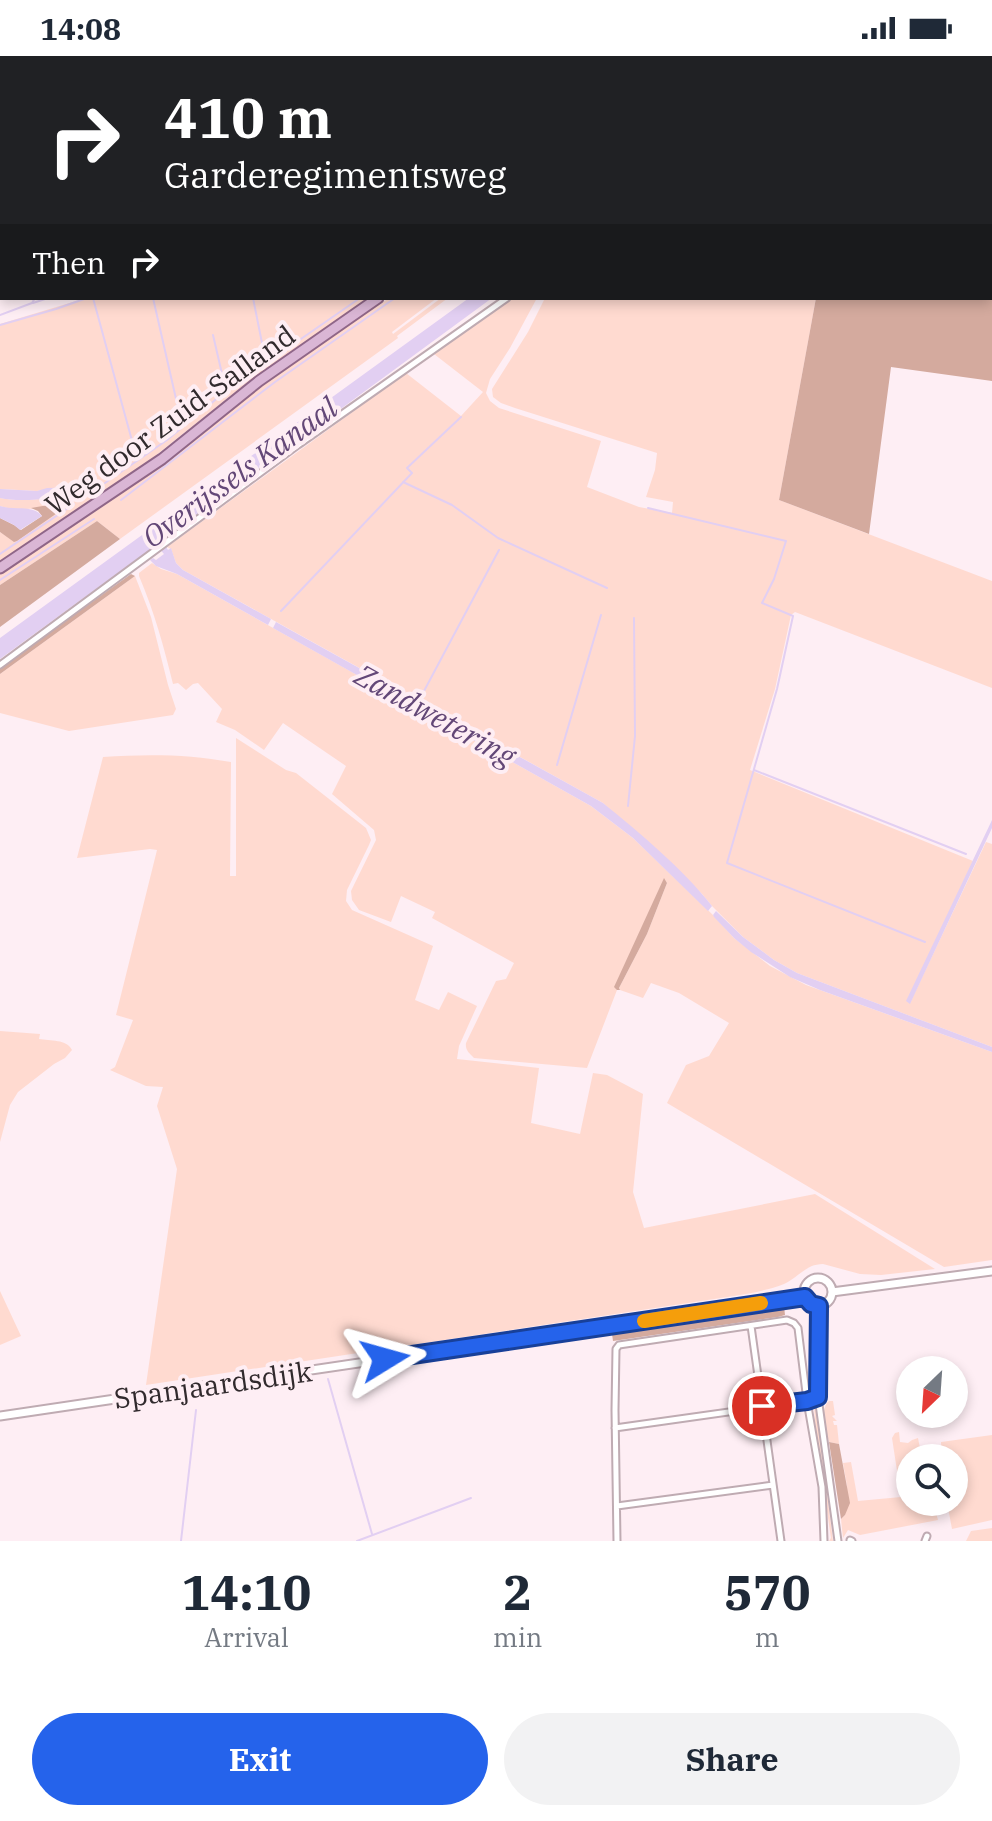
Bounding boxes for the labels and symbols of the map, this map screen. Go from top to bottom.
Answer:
street label: Weg door Zuid-Salland [37,316,302,523]
water label: Overijssels Kanaal [134,387,345,556]
water label: Zandwetering [348,654,524,775]
position arrow [343,1317,427,1401]
street label: Spanjaardsdijk [111,1352,315,1417]
north arrow [896,1356,968,1428]
pin [728,1372,796,1440]

